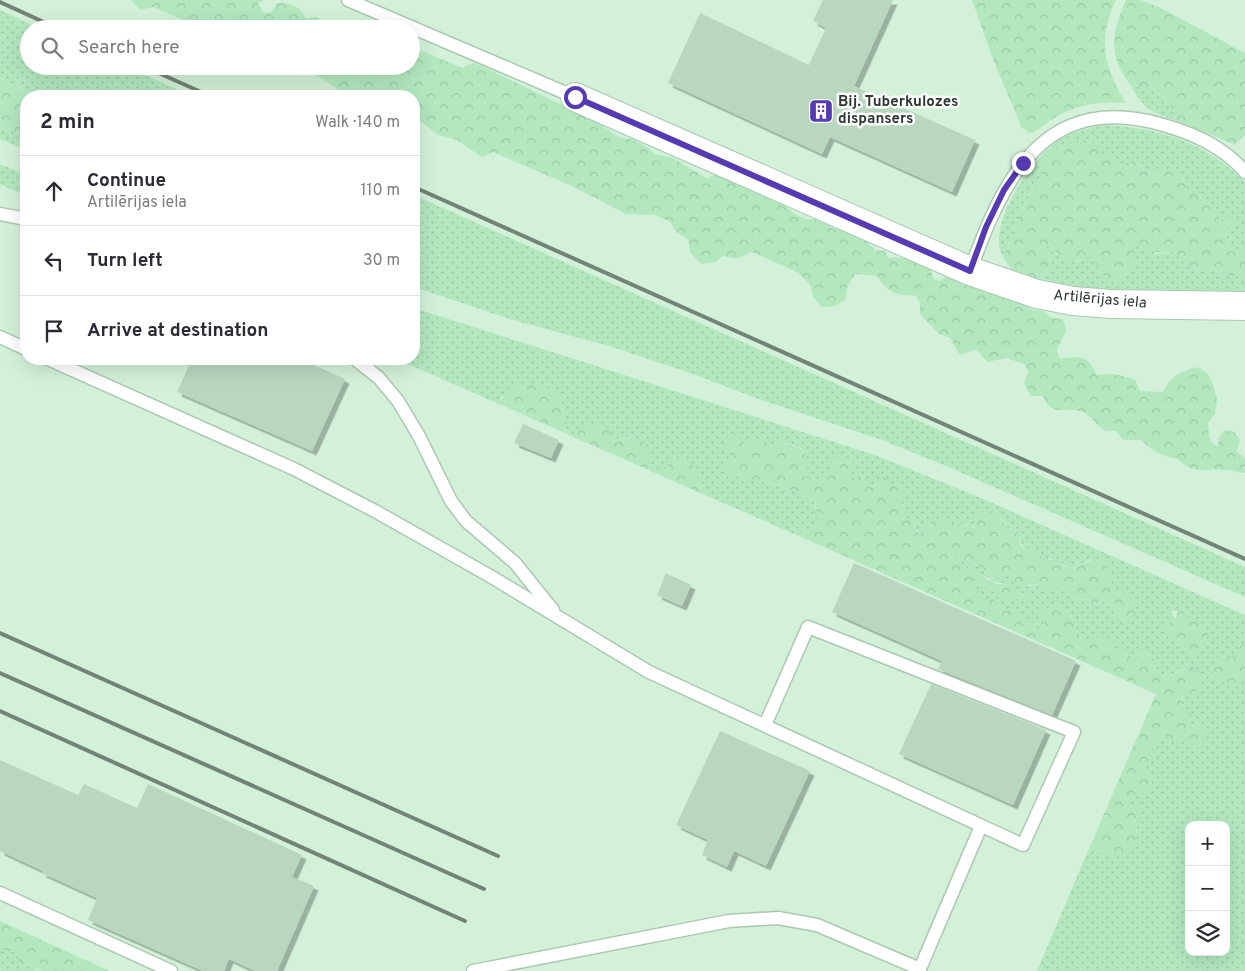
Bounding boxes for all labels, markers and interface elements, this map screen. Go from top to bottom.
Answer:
search box [20,20,420,75]
icon: search [38,34,66,62]
text: Search here [78,36,180,60]
route start [564,86,587,109]
place label: Bij. Tuberkulozes dispansers [838,93,958,129]
building icon: Bij. Tuberkulozes dispansers [808,98,834,124]
text: 2 min [40,109,95,136]
text: Walk · 140 m [315,113,400,133]
route end [1012,152,1035,175]
text: Continue [87,169,166,193]
icon: ahead [40,177,68,205]
text: 110 m [360,181,400,201]
text: Artilērijas iela [87,193,187,213]
icon: left [40,247,68,275]
text: Turn left [87,249,163,273]
text: 30 m [363,251,400,271]
street label: Artilērijas iela [1053,286,1147,314]
icon: arrive [40,317,68,345]
text: Arrive at destination [87,319,268,343]
map controls [1185,821,1230,956]
button: + [1185,821,1230,866]
button: − [1185,866,1230,911]
button: layers [1185,911,1230,956]

